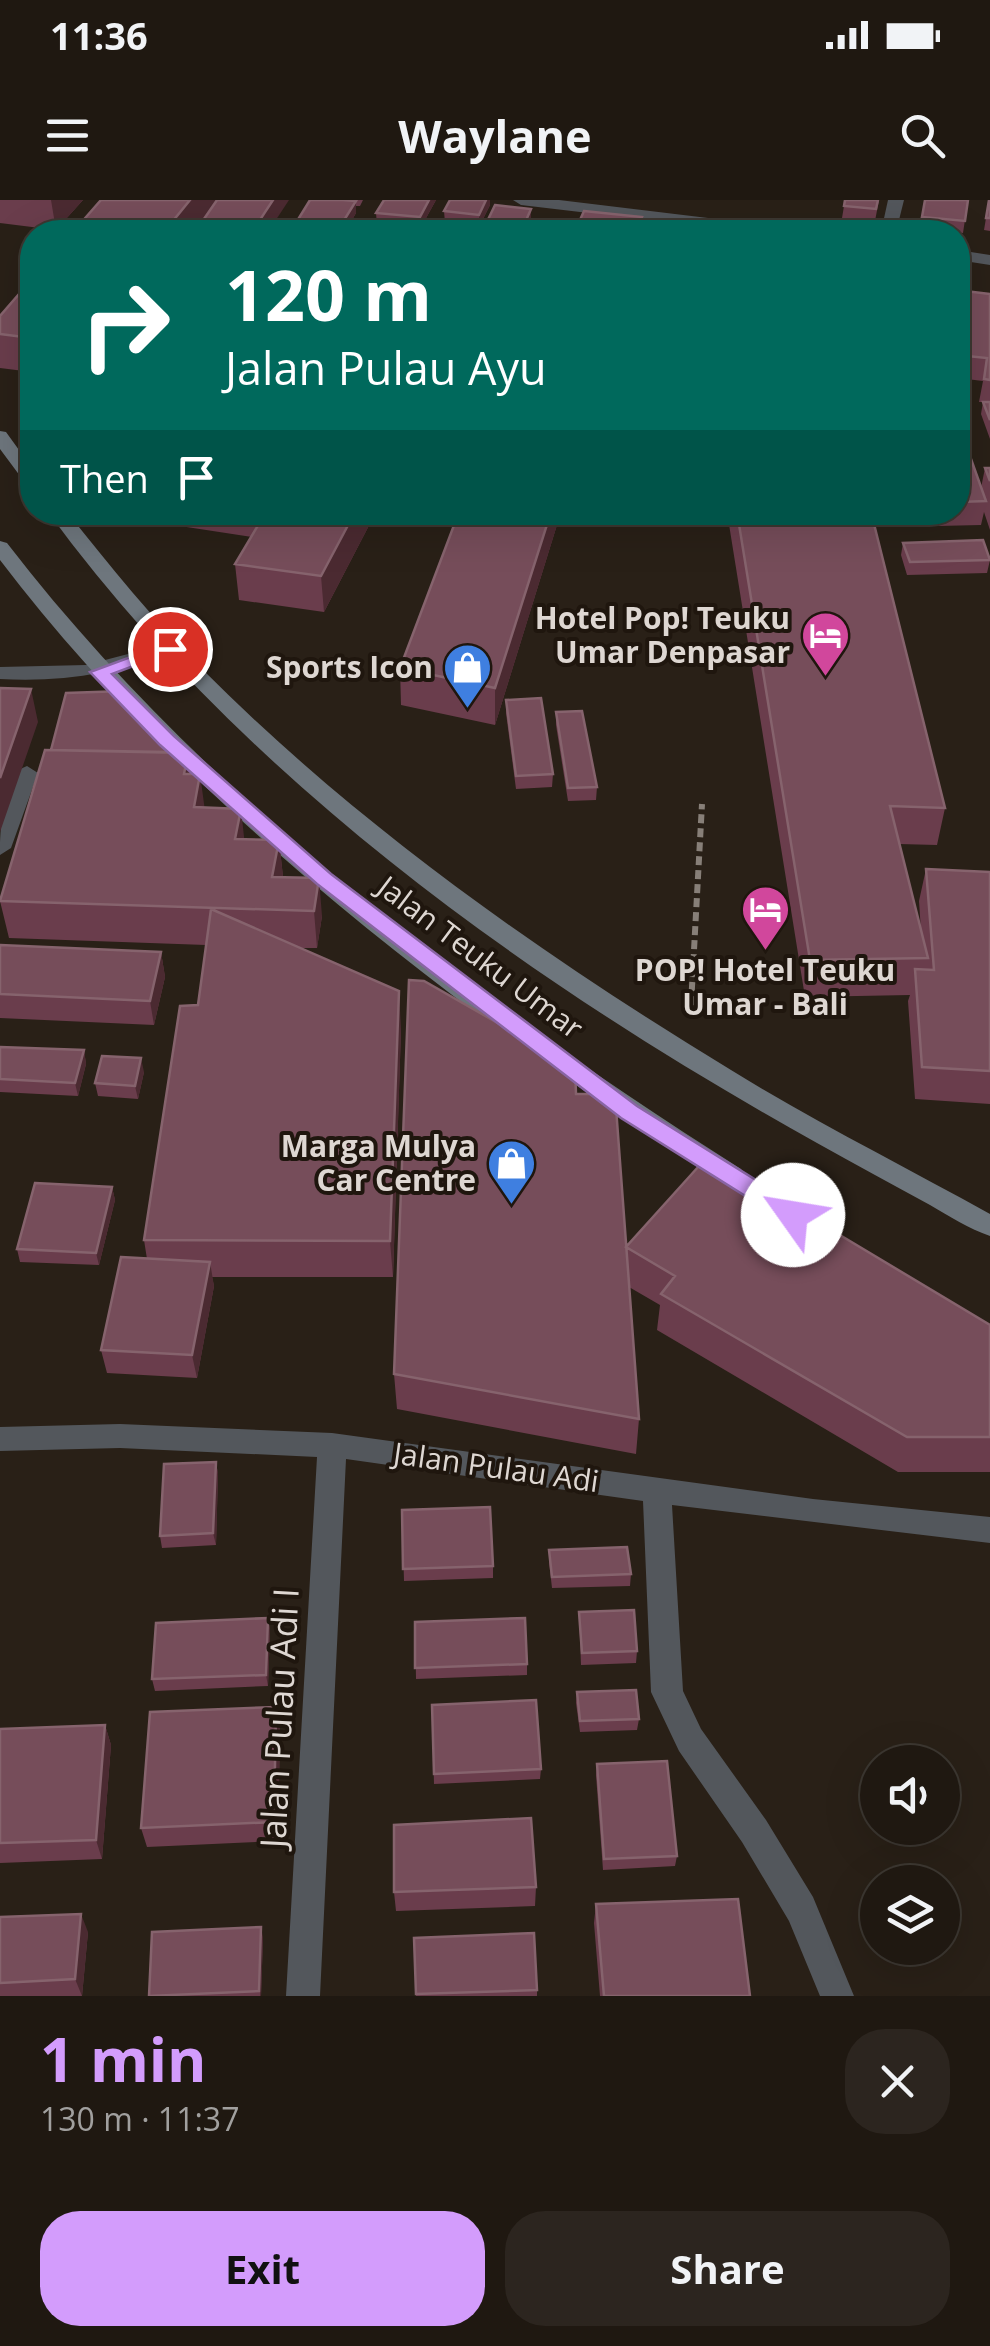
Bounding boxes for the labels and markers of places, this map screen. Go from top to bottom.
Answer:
place label: Hotel Pop! Teuku Umar Denpasar [535,597,790,672]
pin [128,607,213,692]
hotel icon: Hotel Pop! Teuku Umar Denpasar [799,610,851,678]
shop icon: Sports Icon [442,642,494,710]
place label: Sports Icon [266,646,433,687]
hotel icon: POP! Hotel Teuku Umar - Bali [739,884,791,952]
place label: POP! Hotel Teuku Umar - Bali [635,949,895,1024]
place label: Marga Mulya Car Centre [281,1125,476,1200]
shop icon: Marga Mulya Car Centre [485,1138,537,1206]

